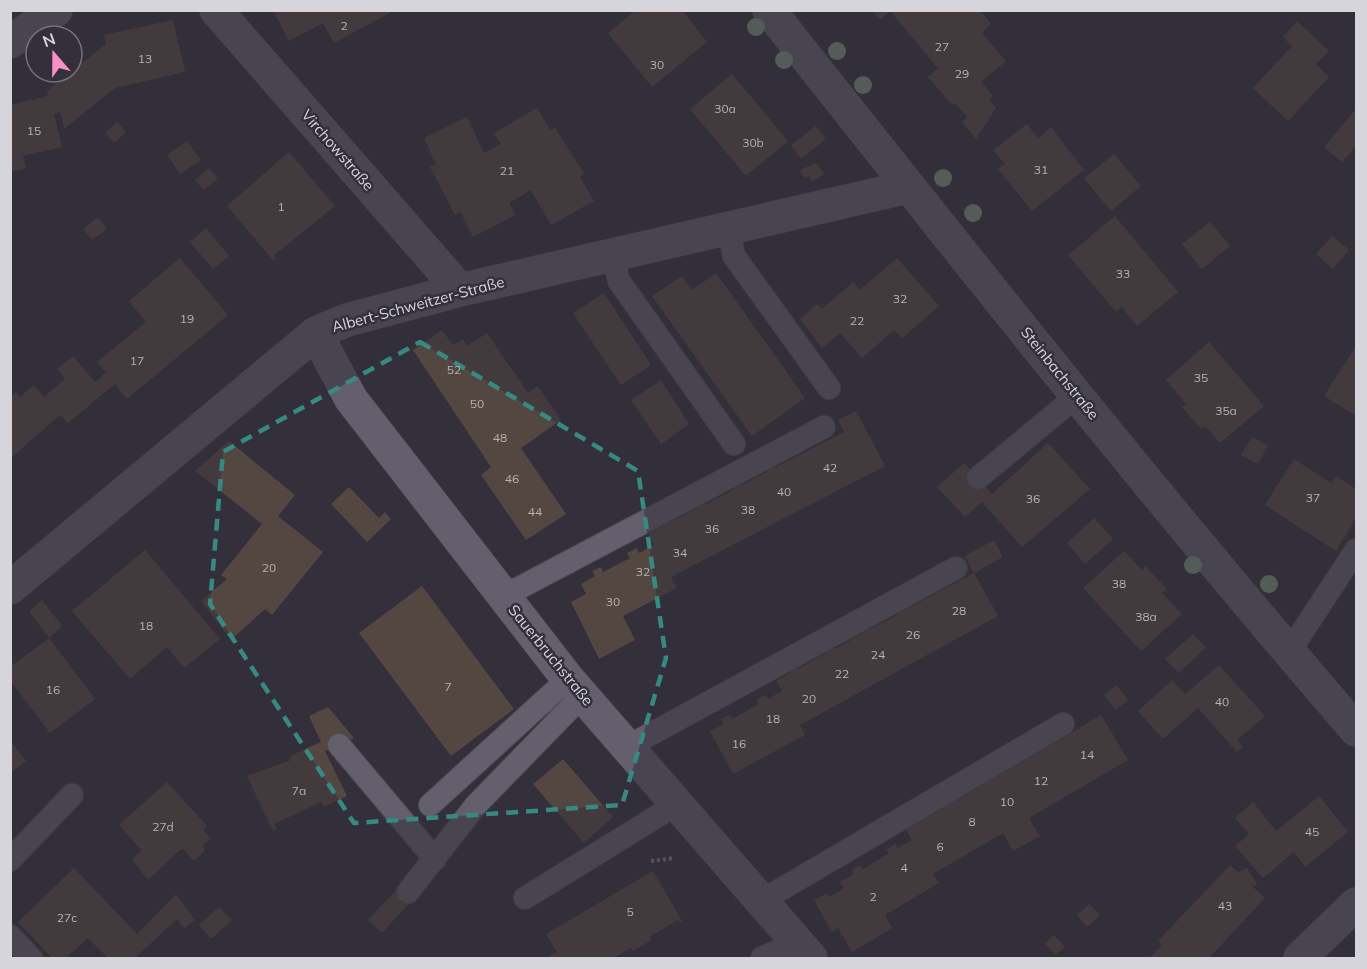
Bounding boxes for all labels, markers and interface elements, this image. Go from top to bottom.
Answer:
house number: 2 [340,18,348,33]
north arrow [24,24,84,84]
text: N [40,28,58,51]
house number: 27 [935,39,949,54]
house number: 13 [138,51,152,66]
house number: 30 [650,57,664,72]
house number: 29 [955,66,969,81]
house number: 30a [714,101,736,116]
street label: Virchowstraße [297,105,379,195]
house number: 15 [27,123,41,138]
house number: 30b [742,135,764,150]
house number: 31 [1034,162,1048,177]
house number: 21 [500,163,514,178]
house number: 1 [277,199,285,214]
house number: 33 [1116,266,1130,281]
street label: Albert-Schweitzer-Straße [330,272,506,336]
house number: 32 [893,291,907,306]
house number: 19 [180,311,194,326]
house number: 22 [850,313,864,328]
street label: Steinbachstraße [1017,323,1103,423]
house number: 17 [130,353,144,368]
house number: 52 [447,362,461,377]
house number: 35 [1194,370,1208,385]
house number: 50 [470,396,484,411]
house number: 35a [1215,403,1237,418]
house number: 48 [493,430,507,445]
house number: 42 [823,460,837,475]
house number: 46 [505,471,519,486]
house number: 40 [777,484,791,499]
house number: 37 [1306,490,1320,505]
house number: 36 [1026,491,1040,506]
house number: 38 [741,502,755,517]
house number: 44 [528,504,542,519]
house number: 36 [705,521,719,536]
house number: 34 [673,545,687,560]
house number: 20 [262,560,276,575]
house number: 32 [636,564,650,579]
house number: 38 [1112,576,1126,591]
house number: 30 [606,594,620,609]
street label: Sauerbruchstraße [504,601,598,709]
house number: 28 [952,603,966,618]
house number: 38a [1135,609,1157,624]
house number: 18 [139,618,153,633]
house number: 26 [906,627,920,642]
house number: 24 [871,647,885,662]
house number: 22 [835,666,849,681]
house number: 7 [444,679,452,694]
house number: 16 [46,682,60,697]
house number: 20 [802,691,816,706]
house number: 40 [1215,694,1229,709]
house number: 18 [766,711,780,726]
house number: 16 [732,736,746,751]
house number: 14 [1080,747,1094,762]
house number: 12 [1034,773,1048,788]
house number: 7a [292,783,306,798]
house number: 10 [1000,794,1014,809]
house number: 8 [968,814,976,829]
house number: 27d [152,819,174,834]
house number: 45 [1305,824,1319,839]
house number: 6 [936,839,944,854]
house number: 4 [900,860,908,875]
house number: 2 [869,889,877,904]
house number: 43 [1218,898,1232,913]
house number: 5 [626,904,634,919]
house number: 27c [57,910,77,925]

